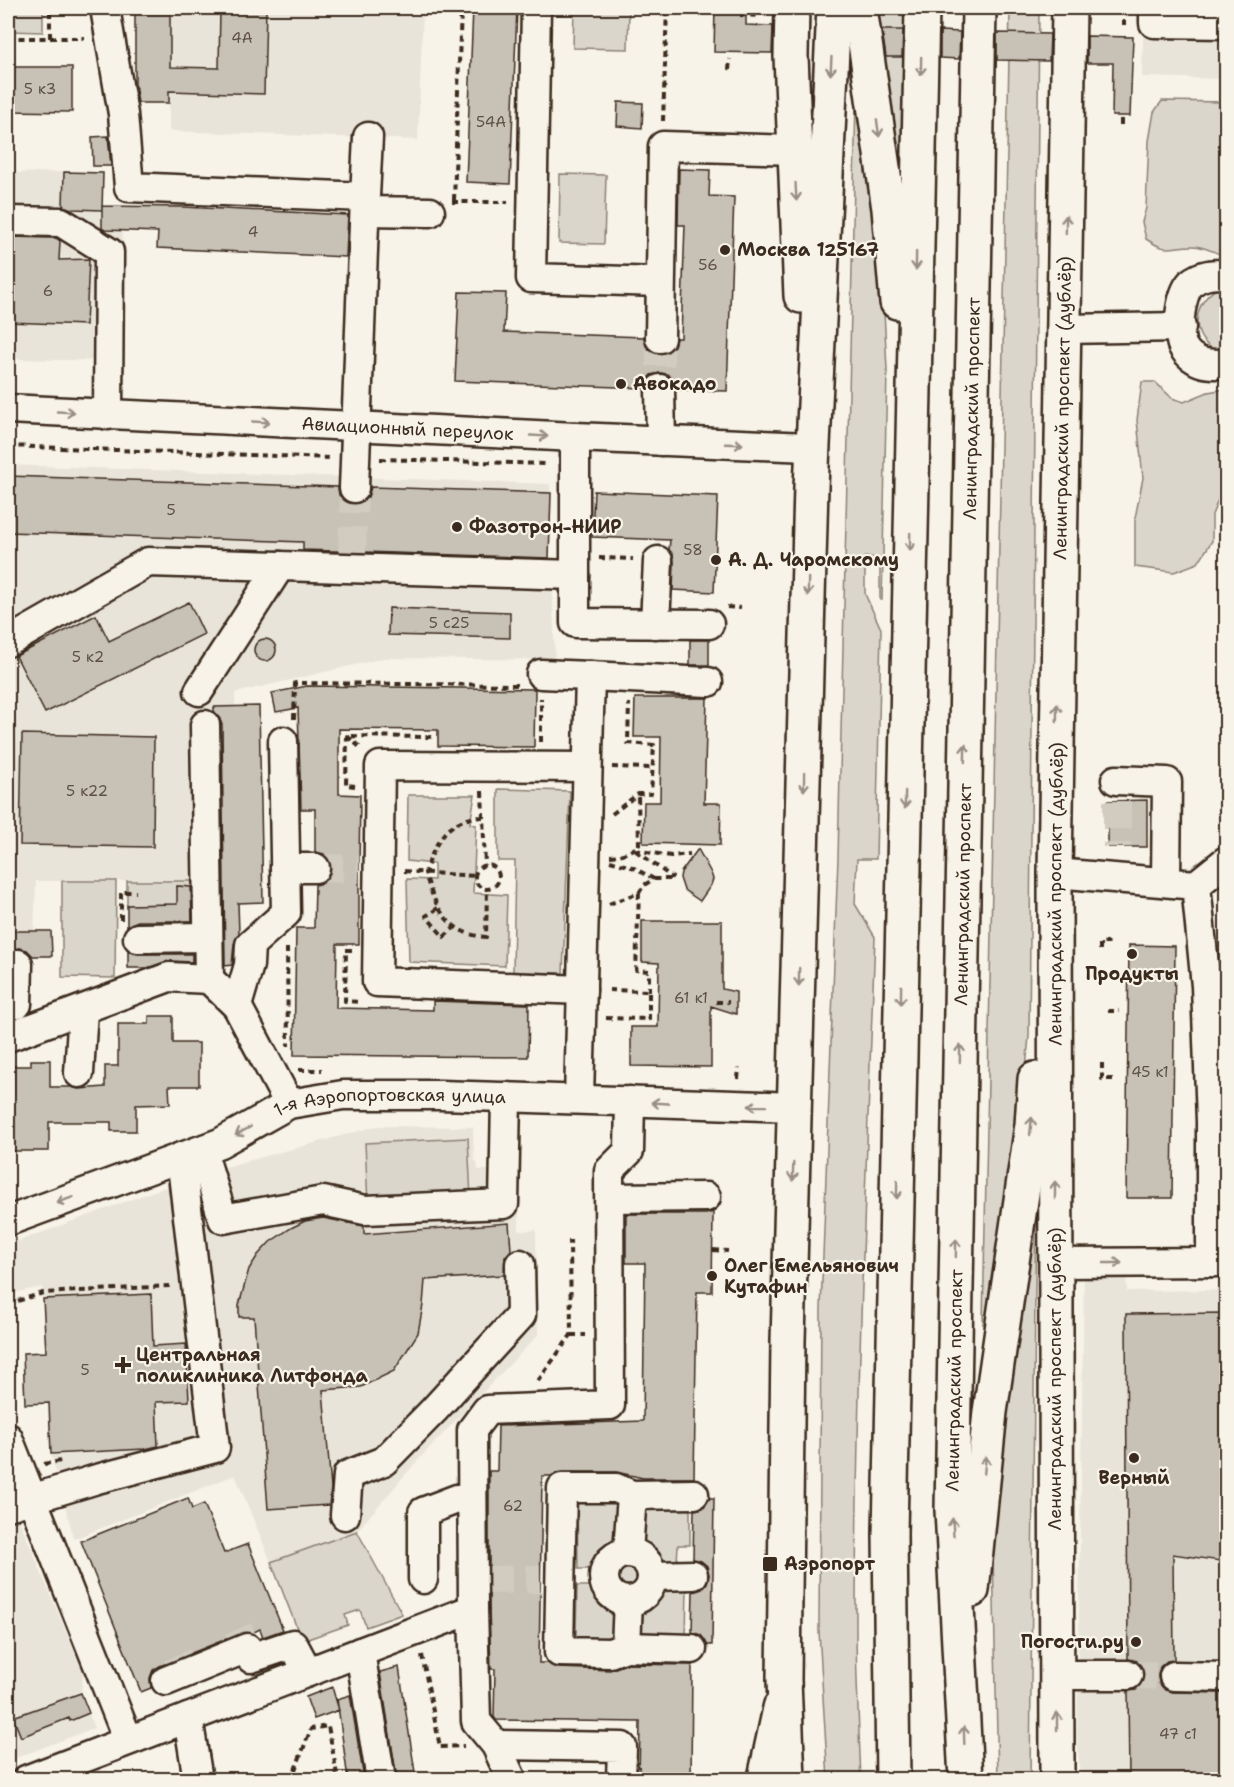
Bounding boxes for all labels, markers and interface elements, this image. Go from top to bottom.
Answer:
house number: 4А [231,28,253,48]
one-way arrow [825,55,836,75]
one-way arrow [915,55,926,75]
house number: 5 к3 [24,79,56,99]
house number: 54А [476,112,506,132]
one-way arrow [872,117,883,137]
one-way arrow [790,181,801,201]
one-way arrow [1060,214,1072,234]
house number: 4 [248,222,258,242]
place label: Москва 125167 [737,238,879,262]
marker: Москва 125167 [718,243,732,257]
one-way arrow [911,250,922,270]
house number: 56 [698,255,718,275]
street label: Ленинградский проспект (дублёр) [1048,256,1077,560]
house number: 6 [43,281,53,301]
street label: Ленинградский проспект [958,296,986,520]
place label: Авокадо [633,372,716,396]
marker: Авокадо [614,377,628,391]
one-way arrow [55,407,75,418]
street label: Авиационный переулок [301,412,515,446]
one-way arrow [250,417,270,428]
one-way arrow [529,430,549,441]
one-way arrow [724,438,744,450]
house number: 5 [166,500,176,520]
place label: Фазотрон-НИИР [469,515,622,539]
marker: Фазотрон-НИИР [450,520,464,534]
one-way arrow [905,531,916,551]
house number: 58 [683,540,703,560]
place label: А. Д. Чаромскому [728,548,899,572]
marker: А. Д. Чаромскому [709,553,723,567]
one-way arrow [803,577,814,597]
house number: 5 с25 [429,613,469,633]
house number: 5 к2 [72,647,104,667]
one-way arrow [1052,703,1063,723]
street label: Ленинградский проспект (дублёр) [1043,742,1069,1046]
one-way arrow [959,744,971,764]
one-way arrow [798,772,809,792]
house number: 5 к22 [66,781,108,801]
street label: Ленинградский проспект [949,782,977,1006]
one-way arrow [899,789,911,809]
marker: Продукты [1125,947,1139,961]
place label: Продукты [1085,962,1179,986]
one-way arrow [793,967,805,987]
one-way arrow [895,984,907,1004]
house number: 61 к1 [674,988,708,1008]
one-way arrow [954,1044,966,1064]
house number: 45 к1 [1131,1062,1169,1082]
street label: 1-я Аэропортовская улица [269,1083,506,1122]
one-way arrow [651,1097,671,1108]
one-way arrow [748,1100,768,1112]
one-way arrow [1026,1117,1037,1137]
one-way arrow [235,1125,252,1137]
one-way arrow [788,1161,799,1181]
one-way arrow [892,1179,903,1199]
one-way arrow [1049,1181,1061,1201]
one-way arrow [56,1195,75,1206]
street label: Ленинградский проспект (дублёр) [1043,1227,1067,1531]
one-way arrow [951,1239,962,1259]
place label: Олег Емельянович Кутафин [724,1254,899,1299]
one-way arrow [1103,1257,1123,1269]
street label: Ленинградский проспект [940,1268,968,1492]
marker: Олег Емельянович Кутафин [705,1269,719,1283]
place label: Центральная поликлиника Литфонда [136,1343,369,1388]
marker: Центральная поликлиника Литфонда [114,1356,132,1374]
house number: 5 [80,1360,90,1380]
marker: Верный [1127,1451,1141,1465]
one-way arrow [980,1456,991,1476]
place label: Верный [1099,1466,1170,1490]
house number: 62 [503,1496,523,1516]
one-way arrow [947,1518,958,1538]
place label: Аэропорт [784,1552,875,1576]
marker: Аэропорт [761,1555,779,1573]
place label: Погости.ру [1021,1630,1124,1654]
marker: Погости.ру [1129,1635,1143,1649]
one-way arrow [1051,1712,1063,1732]
house number: 47 с1 [1159,1724,1197,1744]
one-way arrow [959,1726,970,1745]

